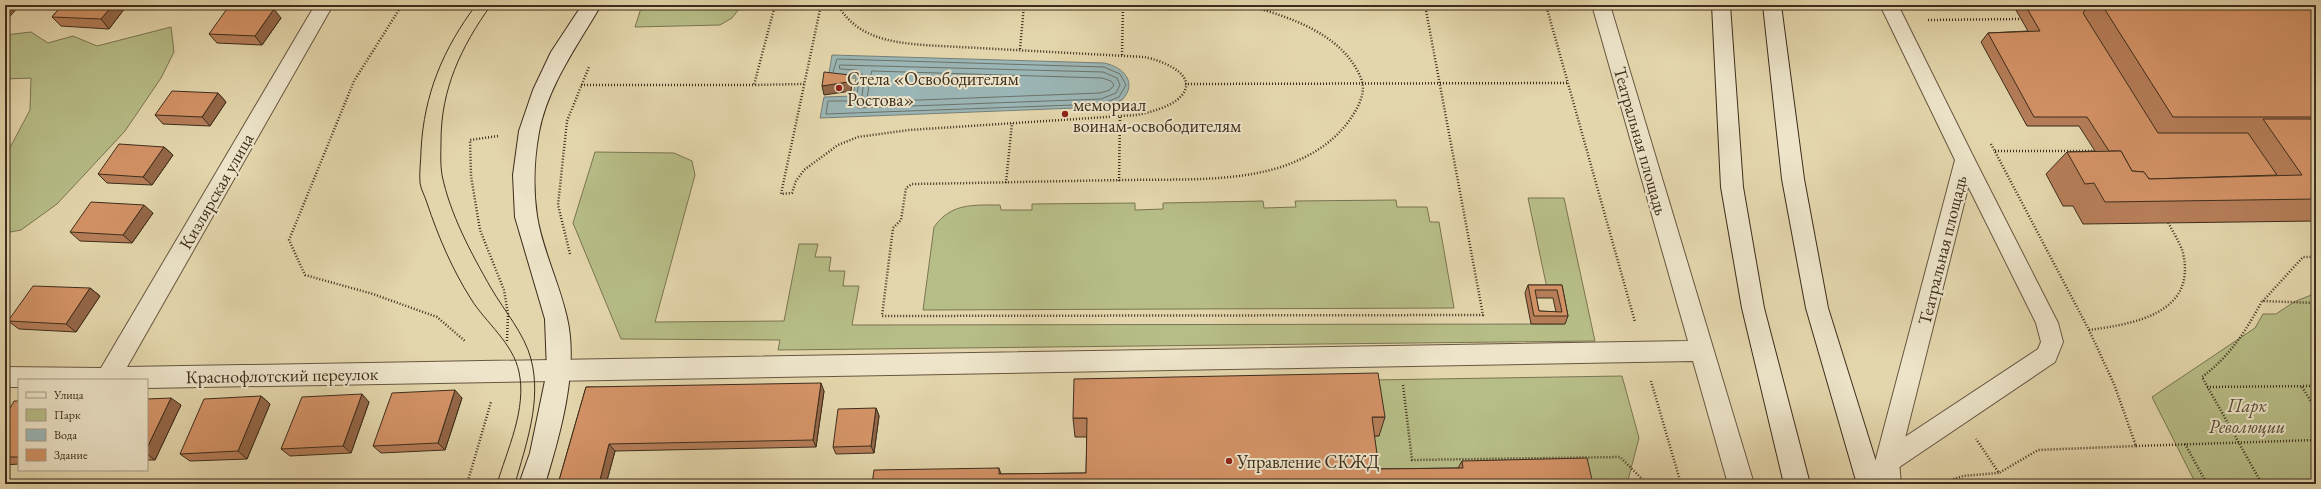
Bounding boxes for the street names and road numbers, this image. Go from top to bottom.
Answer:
street label: Театральная площадь [1609,64,1673,218]
street label: Кизлярская улица [173,128,259,253]
street label: Театральная площадь [1912,173,1972,327]
street label: Краснофлотский переулок [185,362,379,388]

